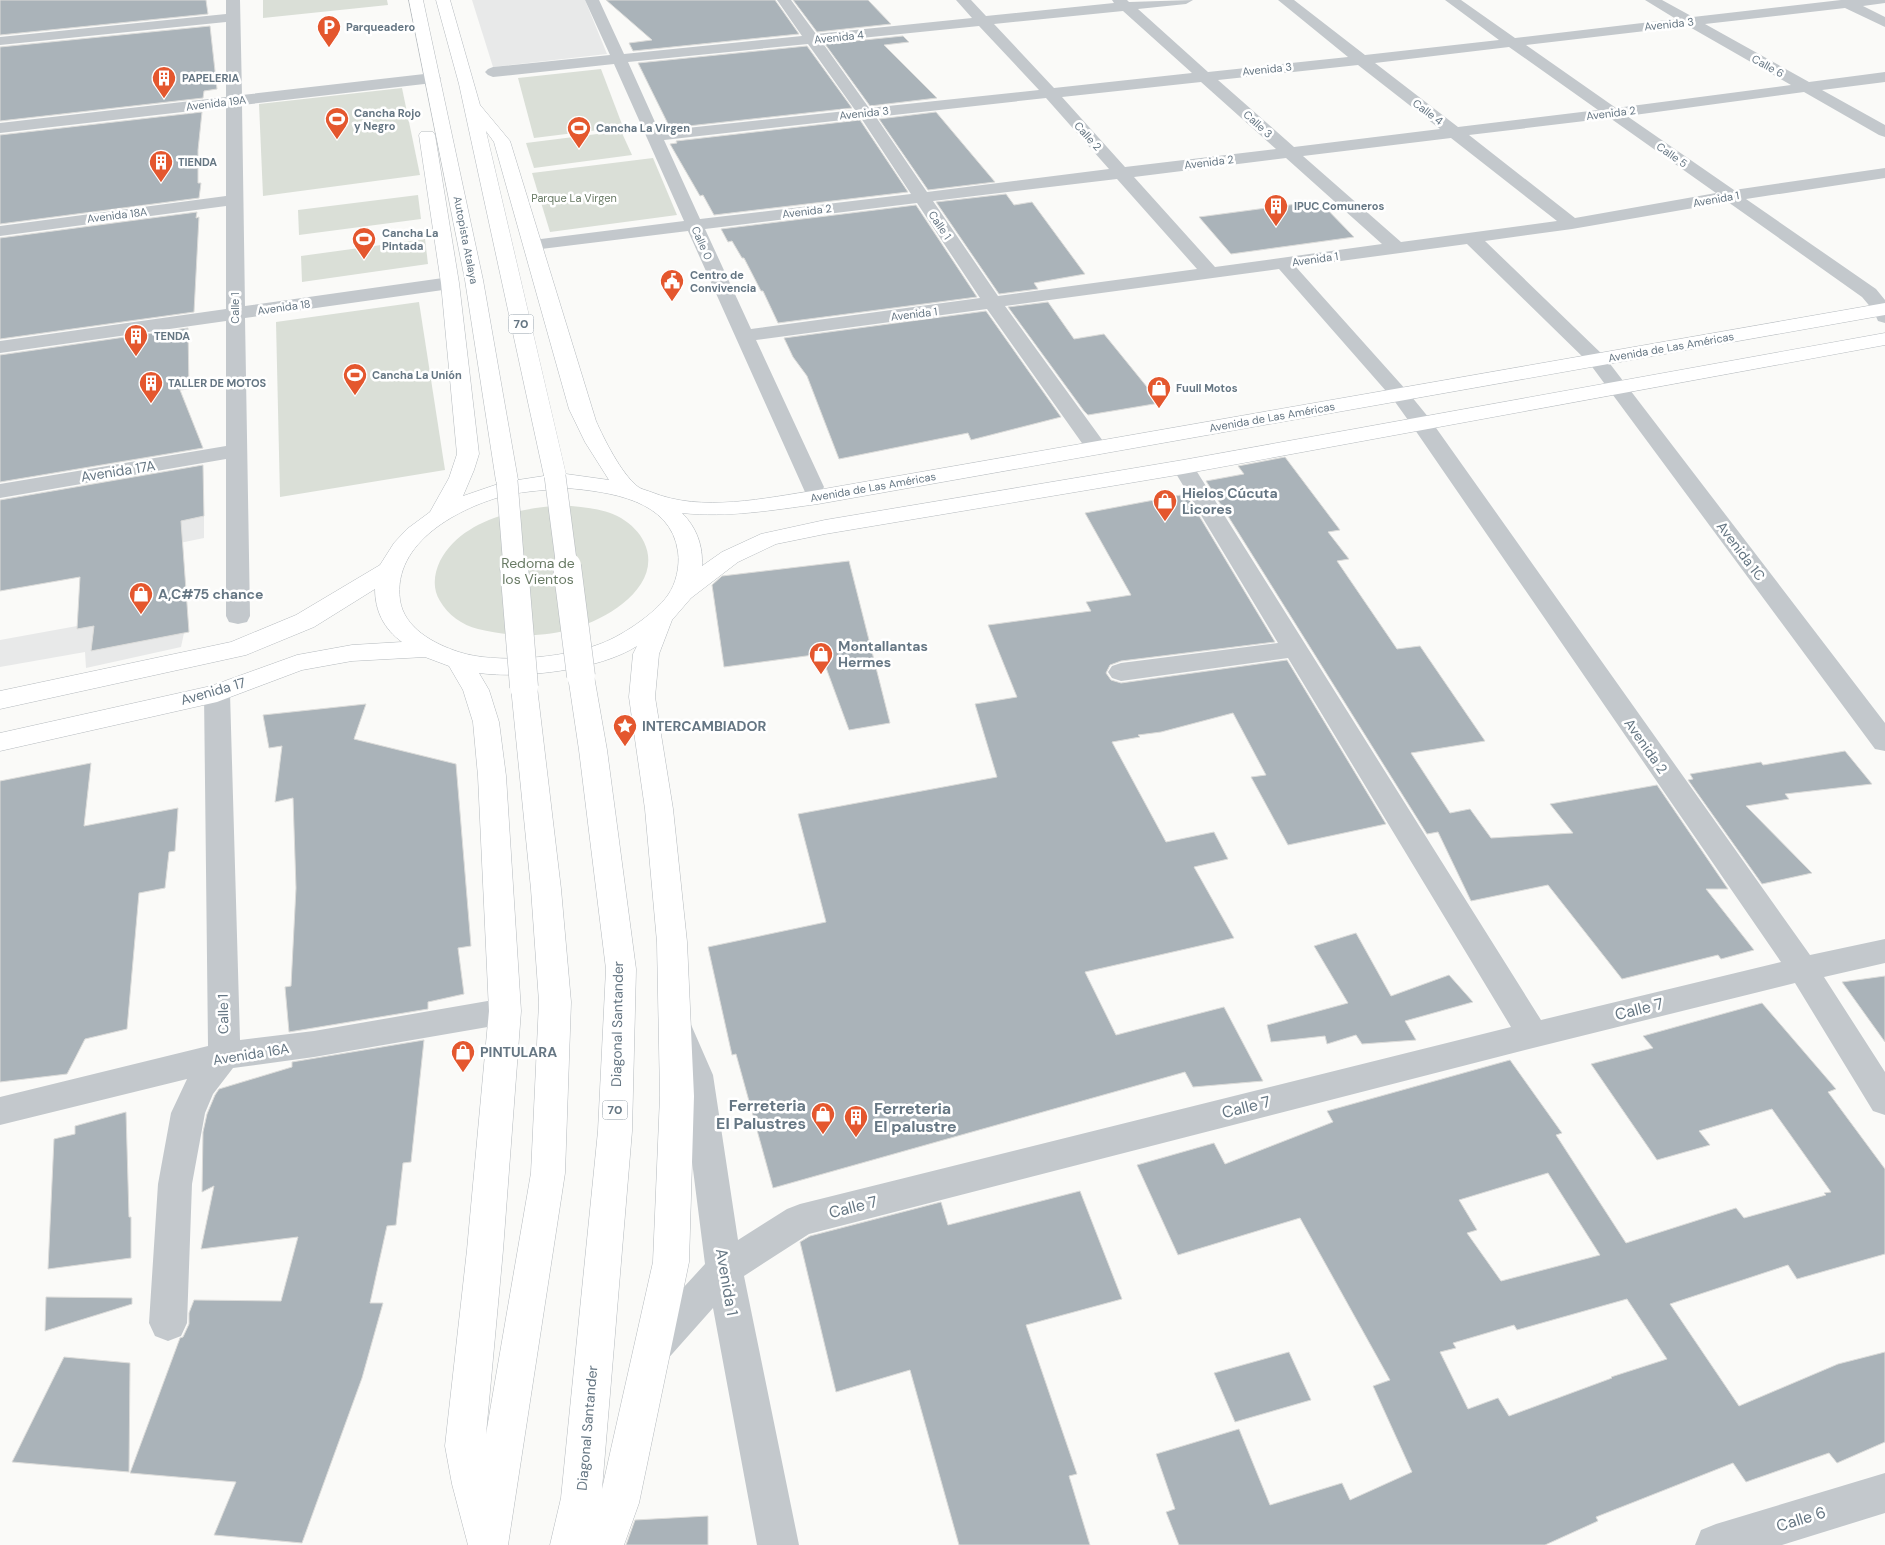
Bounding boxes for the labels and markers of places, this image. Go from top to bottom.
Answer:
parking icon: Parqueadero [316,14,342,48]
place label: Parqueadero [346,20,416,34]
building icon: PAPELERIA [151,65,177,99]
place label: PAPELERIA [182,71,239,85]
sports icon: Cancha Rojo y Negro [324,106,350,140]
place label: Cancha Rojo y Negro [354,106,421,133]
sports icon: Cancha La Virgen [566,115,592,149]
place label: Cancha La Virgen [596,121,690,135]
building icon: TIENDA [148,149,174,183]
place label: TIENDA [178,155,217,169]
building icon: IPUC Comuneros [1263,193,1289,227]
place label: IPUC Comuneros [1294,199,1384,213]
sports icon: Cancha La Pintada [351,226,377,260]
place label: Cancha La Pintada [382,226,438,253]
public building icon: Centro de Convivencia [659,268,685,302]
place label: Centro de Convivencia [690,268,756,295]
building icon: TENDA [123,323,149,357]
place label: TENDA [154,329,190,343]
sports icon: Cancha La Unión [342,362,368,396]
place label: Cancha La Unión [372,368,462,382]
building icon: TALLER DE MOTOS [138,370,164,404]
shop icon: Fuull Motos [1146,375,1172,409]
place label: TALLER DE MOTOS [168,376,267,390]
place label: Fuull Motos [1176,381,1238,395]
place label: Hielos Cúcuta Licores [1182,484,1278,518]
shop icon: Hielos Cúcuta Licores [1152,488,1178,522]
shop icon: A,C#75 chance [128,581,154,615]
place label: A,C#75 chance [158,585,264,603]
place label: Montallantas Hermes [838,637,928,671]
shop icon: Montallantas Hermes [808,641,834,675]
place icon: INTERCAMBIADOR [612,713,638,747]
place label: INTERCAMBIADOR [642,717,766,735]
shop icon: PINTULARA [450,1039,476,1073]
place label: PINTULARA [480,1043,557,1061]
place label: Ferreteria El Palustres [716,1095,806,1134]
place label: Ferreteria El palustre [874,1098,957,1137]
shop icon: Ferreteria El Palustres [810,1101,836,1135]
building icon: Ferreteria El palustre [843,1104,869,1138]

